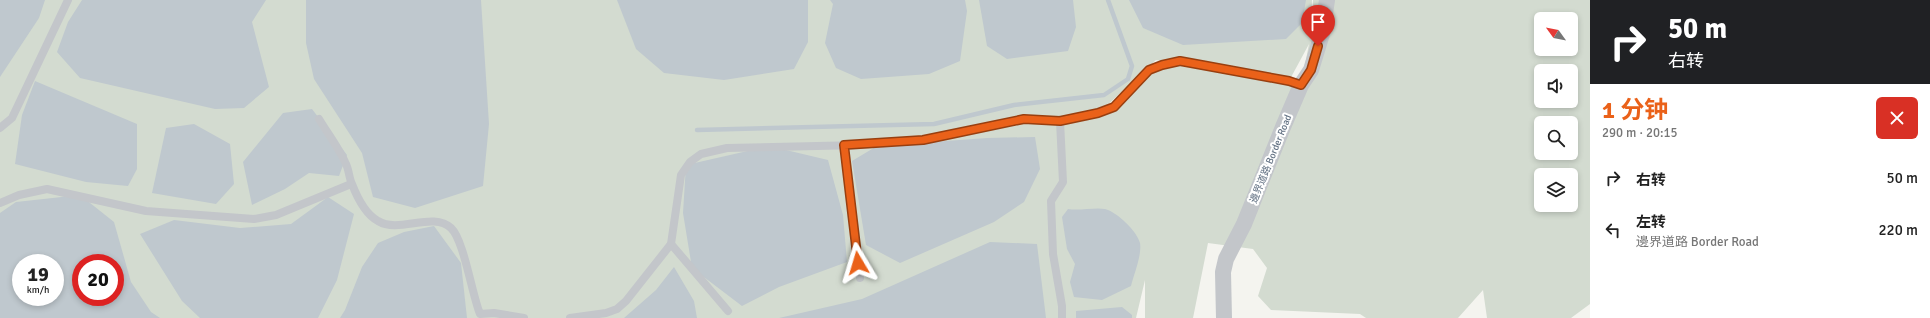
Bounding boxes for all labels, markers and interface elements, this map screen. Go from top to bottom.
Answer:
pin [1301,5,1335,46]
icon: arrive [1307,11,1329,33]
north arrow [1534,12,1578,56]
map controls [1534,12,1578,212]
text: 50 m [1668,12,1727,46]
icon: right [1602,16,1654,68]
text: 右转 [1668,50,1704,72]
button: sound [1534,64,1578,108]
text: 1 分钟 [1602,95,1668,125]
button: close [1876,97,1918,139]
street label: 邊界道路 Border Road [1248,113,1294,205]
button: search [1534,116,1578,160]
text: 290 m · 20:15 [1602,125,1678,141]
icon: right [1602,167,1624,189]
button: layers [1534,168,1578,212]
text: 50 m [1887,169,1918,187]
text: 右转 [1636,171,1666,189]
text: 左转 [1636,213,1666,231]
icon: left [1602,219,1624,241]
text: 220 m [1878,221,1918,239]
text: 邊界道路 Border Road [1636,234,1759,250]
position arrow [837,242,879,284]
speed limit sign: 20 [72,254,124,306]
text: 19 [27,262,49,287]
text: km/h [27,284,49,296]

